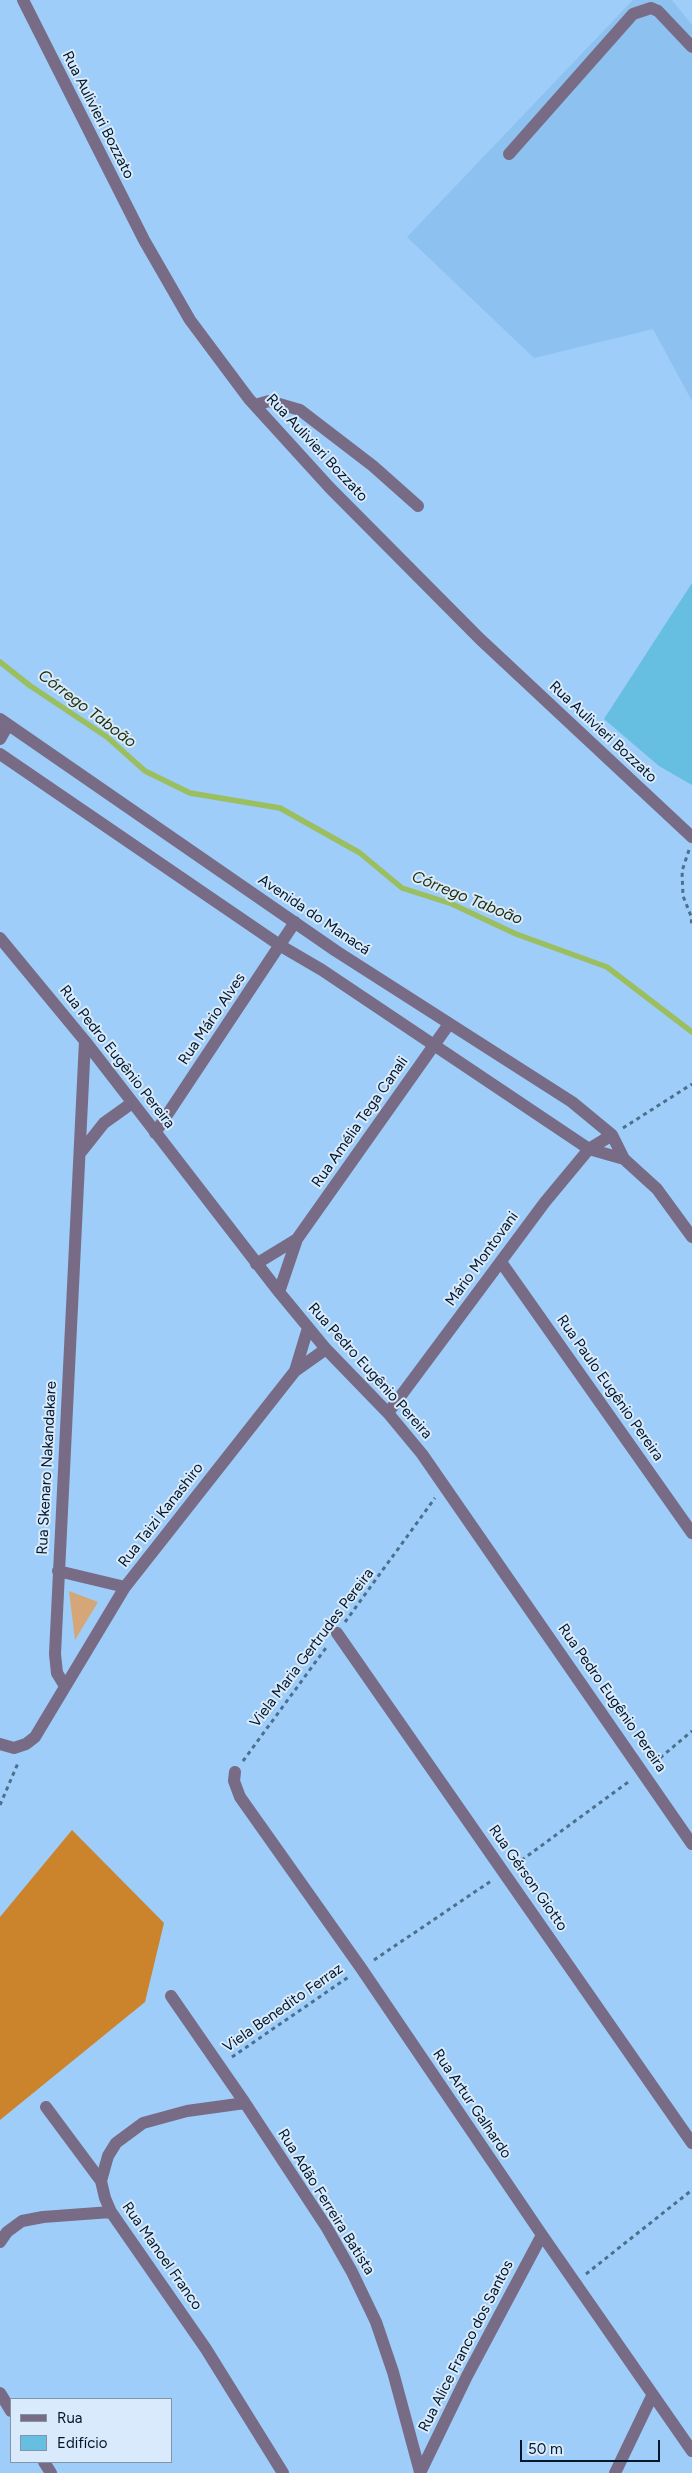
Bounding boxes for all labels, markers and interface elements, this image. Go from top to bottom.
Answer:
street label: Rua Aulivieri Bozzato [58,48,138,182]
street label: Rua Aulivieri Bozzato [262,390,372,506]
water label: Córrego Taboão [34,666,140,752]
street label: Rua Aulivieri Bozzato [545,677,661,787]
water label: Córrego Taboão [409,867,525,929]
street label: Avenida do Manacá [255,871,373,959]
street label: Rua Mário Alves [175,970,249,1068]
street label: Rua Pedro Eugênio Pereira [55,982,179,1132]
street label: Rua Amélia Tega Canali [308,1053,412,1191]
street label: Mário Montovani [442,1208,522,1310]
street label: Rua Pedro Eugênio Pereira [304,1299,436,1443]
street label: Rua Paulo Eugênio Pereira [553,1312,667,1464]
street label: Rua Skenaro Nakandakare [33,1381,61,1555]
street label: Rua Taizi Kanashiro [115,1459,207,1571]
street label: Viela Maria Gertrudes Pereira [246,1565,378,1731]
street label: Rua Pedro Eugênio Pereira [554,1620,670,1776]
street label: Rua Gérson Giotto [485,1822,571,1934]
street label: Viela Benedito Ferraz [220,1960,346,2056]
street label: Rua Artur Galhardo [429,2046,515,2162]
street label: Rua Adão Ferreira Batista [274,2126,378,2278]
street label: Rua Manoel Franco [118,2199,206,2313]
street label: Rua Alice Franco dos Santos [415,2257,517,2435]
legend [10,2398,172,2463]
text: Rua [57,2409,82,2427]
scale bar [522,2430,662,2462]
text: Edifício [57,2434,107,2452]
text: 50 m [528,2440,563,2458]

